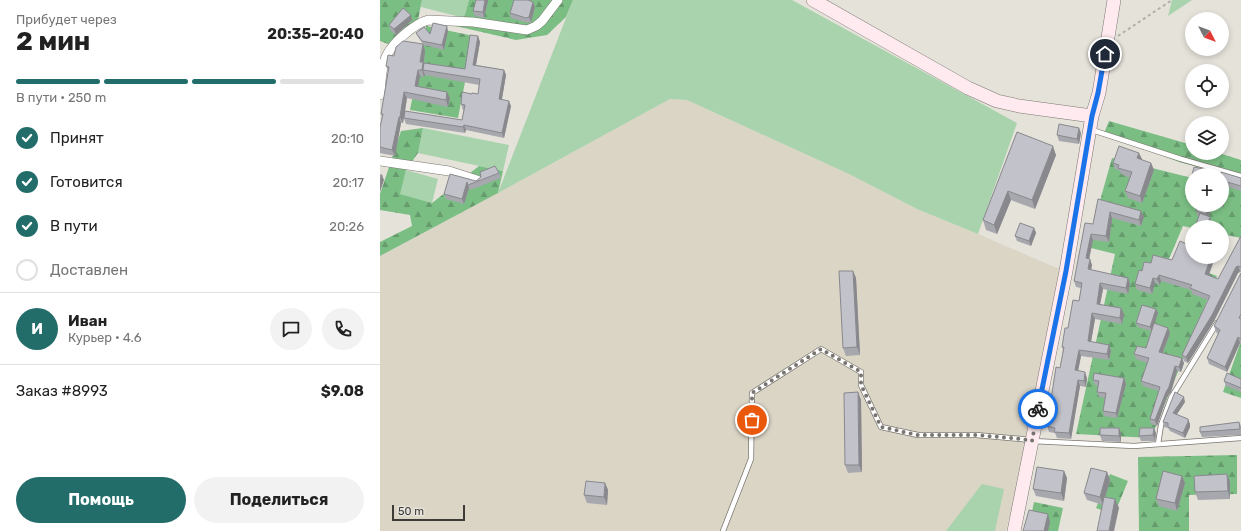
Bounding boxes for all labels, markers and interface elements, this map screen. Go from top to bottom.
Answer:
text: Прибудет через [16,12,117,27]
north arrow [1185,12,1229,56]
map controls [1185,12,1229,264]
text: 20:35–20:40 [267,25,364,43]
text: 2 мин [16,26,90,57]
pin [1088,37,1122,71]
icon: home [1094,43,1116,65]
button: locate [1185,64,1229,108]
text: В пути · 250 m [16,90,106,105]
button: layers [1185,116,1229,160]
icon: check [16,127,38,149]
text: Принят [50,129,104,147]
text: 20:10 [331,131,364,146]
button: + [1185,168,1229,212]
icon: check [16,171,38,193]
text: Готовится [50,173,123,191]
text: 20:17 [333,175,364,190]
icon: check [16,215,38,237]
text: В пути [50,217,98,235]
text: 20:26 [329,219,364,234]
button: − [1185,220,1229,264]
text: Доставлен [50,261,128,279]
button: chat [270,308,312,350]
button: phone [322,308,364,350]
text: Иван [68,312,107,330]
text: И [31,320,43,338]
text: Курьер · 4.6 [68,330,142,345]
text: Заказ #8993 [16,382,108,400]
text: $9.08 [321,382,364,400]
courier [1018,389,1058,429]
icon: bike [1027,398,1049,420]
pin [735,403,769,437]
icon: bag [741,409,763,431]
button: Помощь [16,477,186,523]
button: Поделиться [194,477,364,523]
scale bar [392,503,465,522]
text: 50 m [398,505,424,518]

